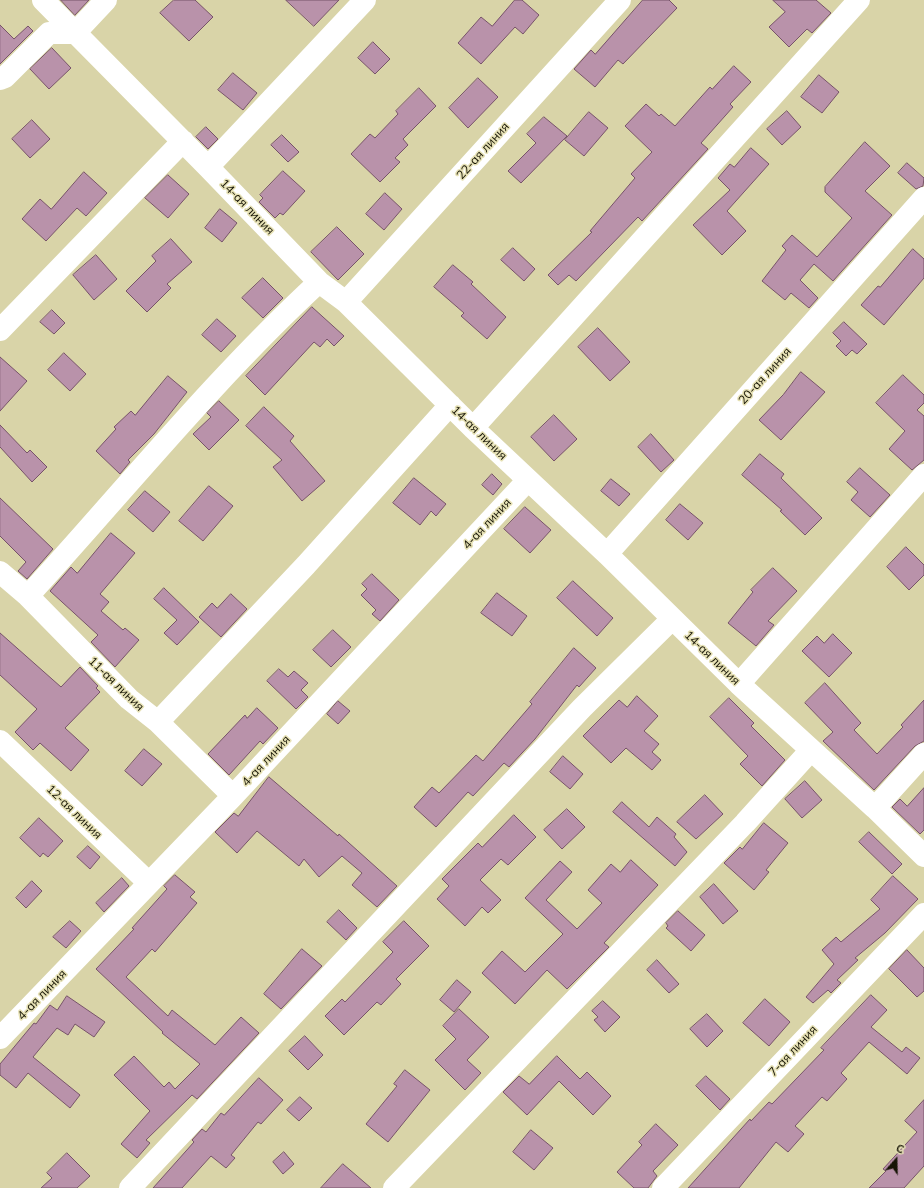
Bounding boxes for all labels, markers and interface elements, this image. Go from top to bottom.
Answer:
street label: 22-ая линия [454,120,512,182]
street label: 14-ая линия [217,176,277,238]
street label: 20-ая линия [736,345,794,407]
street label: 14-ая линия [448,403,510,463]
street label: 4-ая линия [460,496,514,552]
street label: 14-ая линия [681,628,743,688]
street label: 11-ая линия [85,654,147,714]
street label: 4-ая линия [239,733,293,789]
street label: 12-ая линия [43,782,105,842]
street label: 4-ая линия [14,967,70,1023]
street label: 7-ая линия [766,1023,820,1079]
north arrow [876,1140,916,1180]
text: С [894,1141,906,1157]

